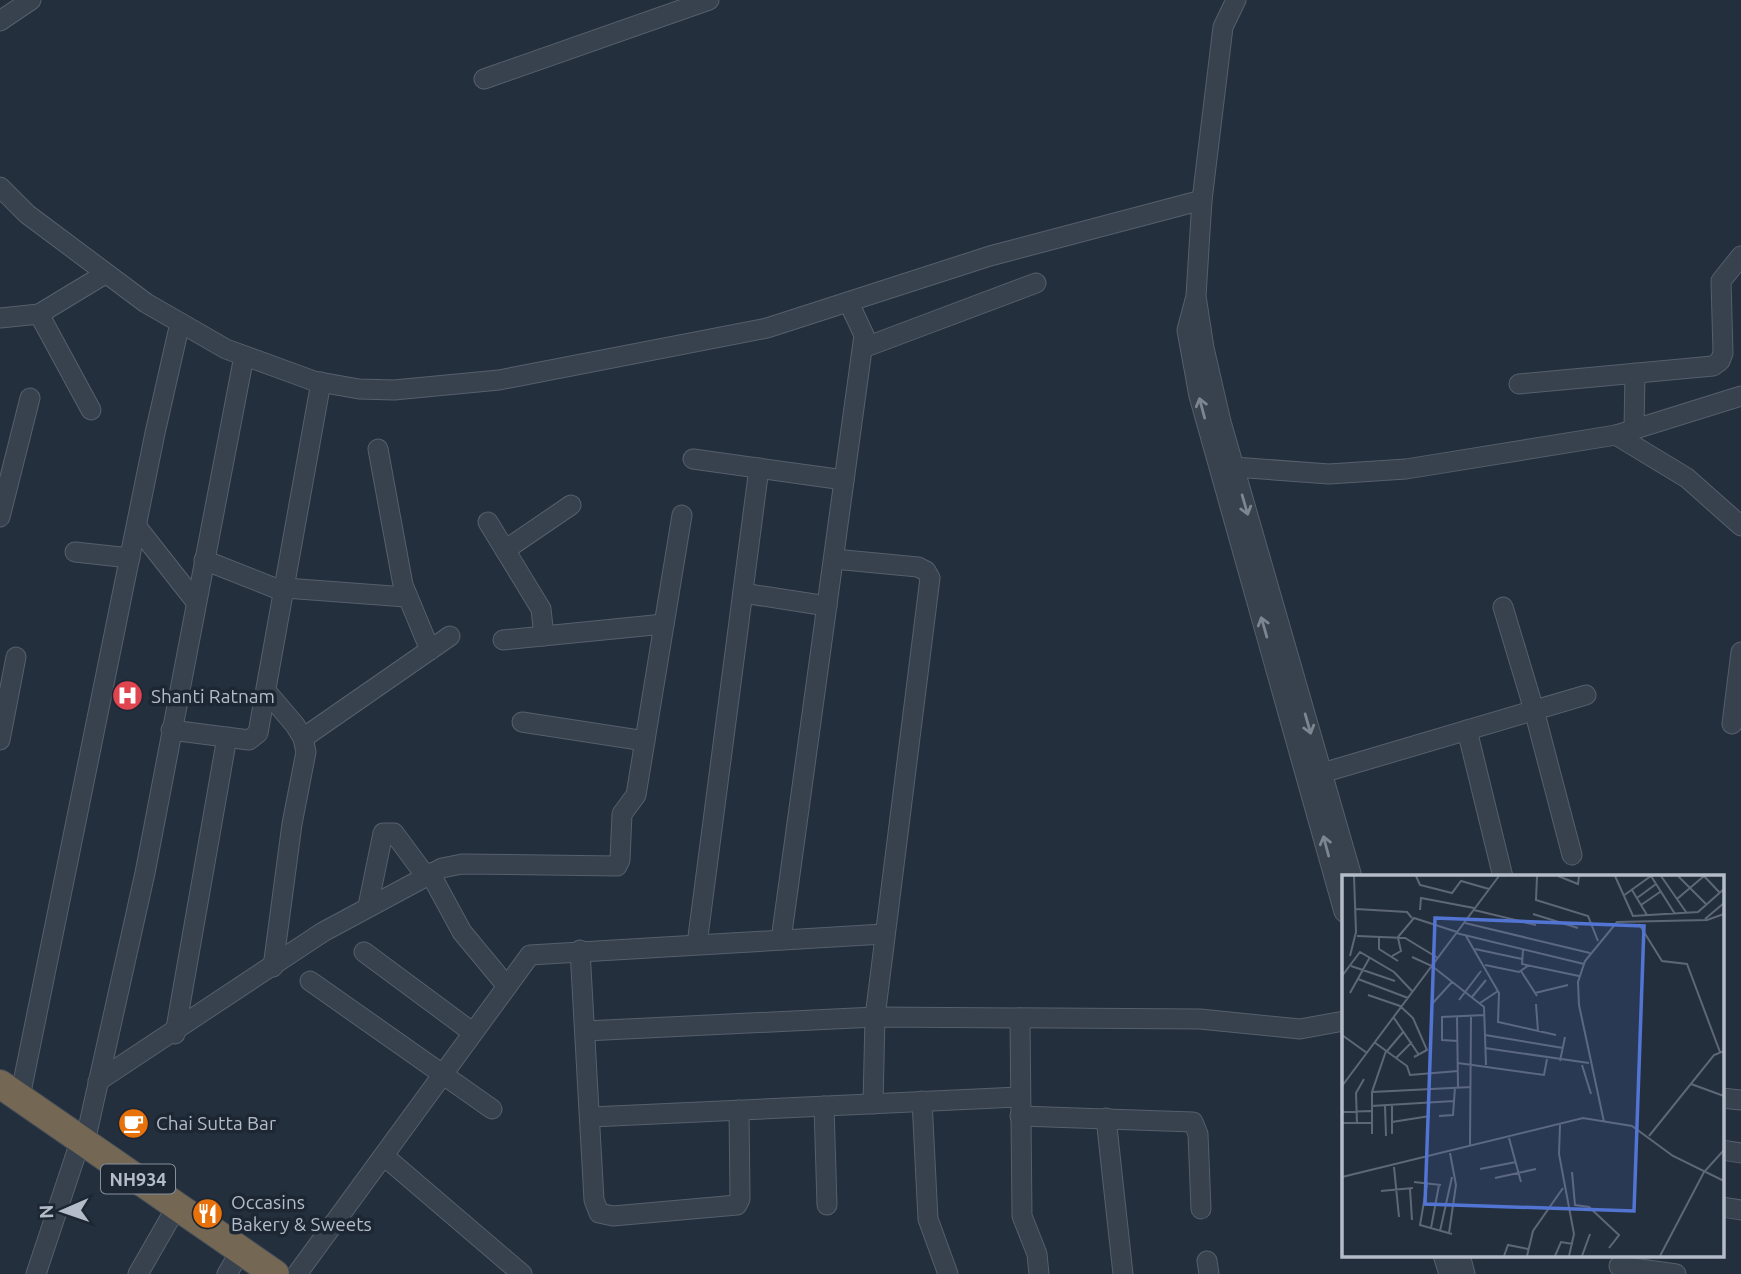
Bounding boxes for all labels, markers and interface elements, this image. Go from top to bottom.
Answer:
one-way arrow [1195,398,1208,420]
one-way arrow [1239,493,1252,516]
one-way arrow [1257,617,1270,639]
hospital icon: Shanti Ratnam [111,679,145,713]
place label: Shanti Ratnam [151,685,275,707]
one-way arrow [1302,712,1315,734]
one-way arrow [1319,835,1332,858]
inset map [1342,875,1724,1256]
cafe icon: Chai Sutta Bar [116,1106,150,1140]
place label: Chai Sutta Bar [156,1112,276,1134]
road number: NH934 [101,1164,175,1194]
north arrow [28,1176,98,1246]
place label: Occasins Bakery & Sweets [231,1191,372,1235]
restaurant icon: Occasins Bakery & Sweets [191,1196,225,1230]
text: N [35,1204,57,1219]

